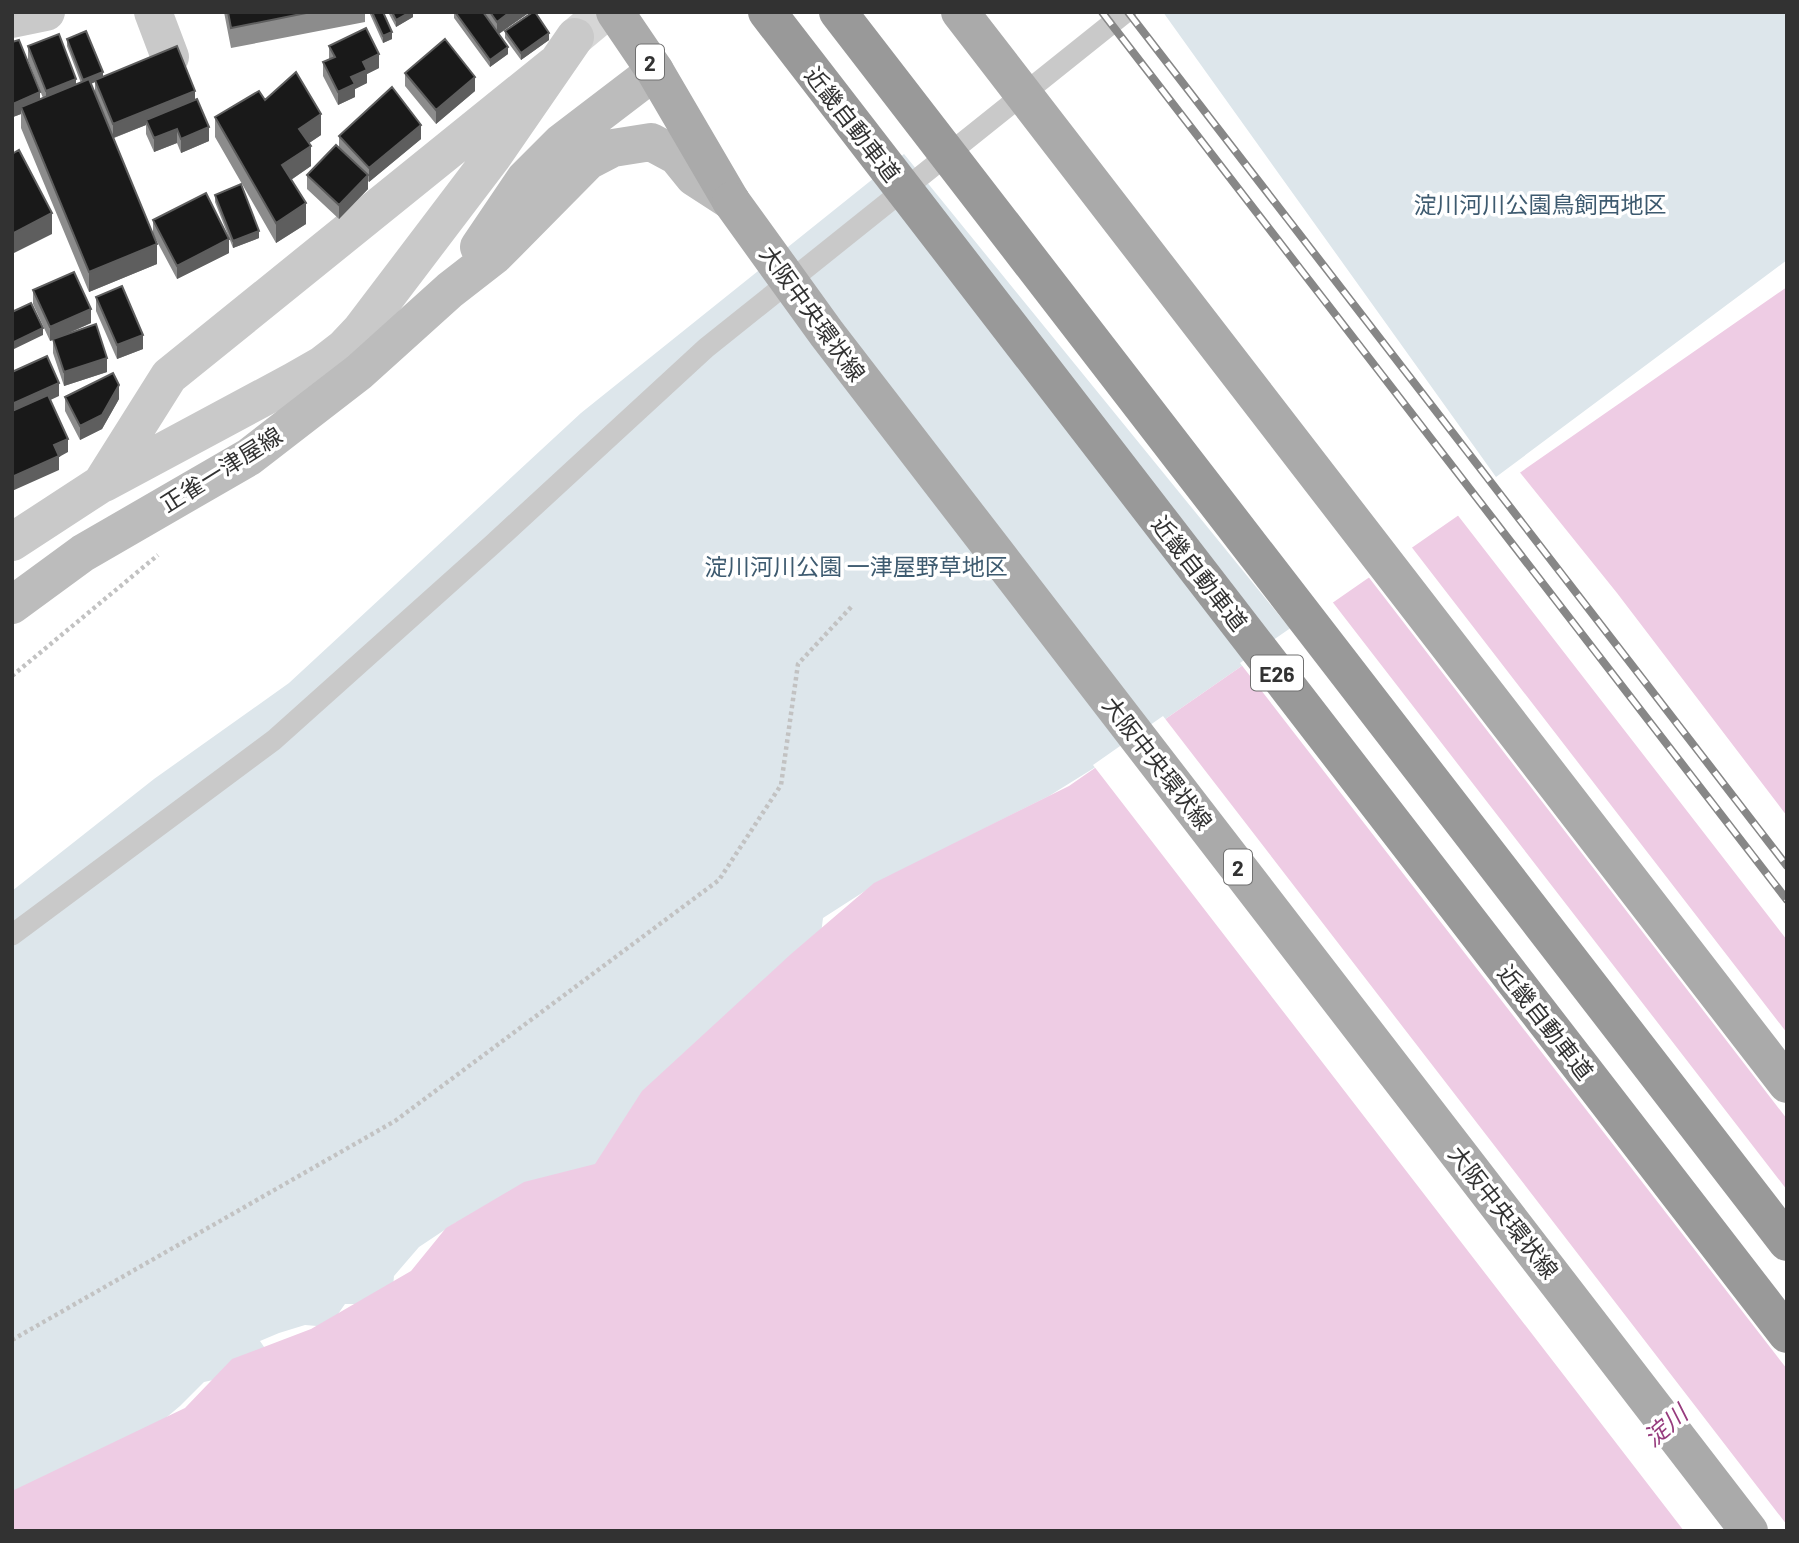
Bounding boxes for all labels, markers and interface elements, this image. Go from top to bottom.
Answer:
road number: 2 [636,44,664,80]
street label: 近畿自動車道 [799,61,907,187]
park label: 淀川河川公園鳥飼西地区 [1414,190,1667,218]
street label: 大阪中央環状線 [754,240,872,386]
street label: 正雀一津屋線 [155,421,287,517]
street label: 近畿自動車道 [1146,510,1254,636]
park label: 淀川河川公園 一津屋野草地区 [704,552,1008,580]
road number: E26 [1251,656,1303,690]
street label: 大阪中央環状線 [1097,691,1219,835]
road number: 2 [1224,850,1252,884]
street label: 近畿自動車道 [1492,959,1600,1085]
street label: 大阪中央環状線 [1443,1140,1565,1284]
water label: 淀川 [1637,1396,1695,1452]

